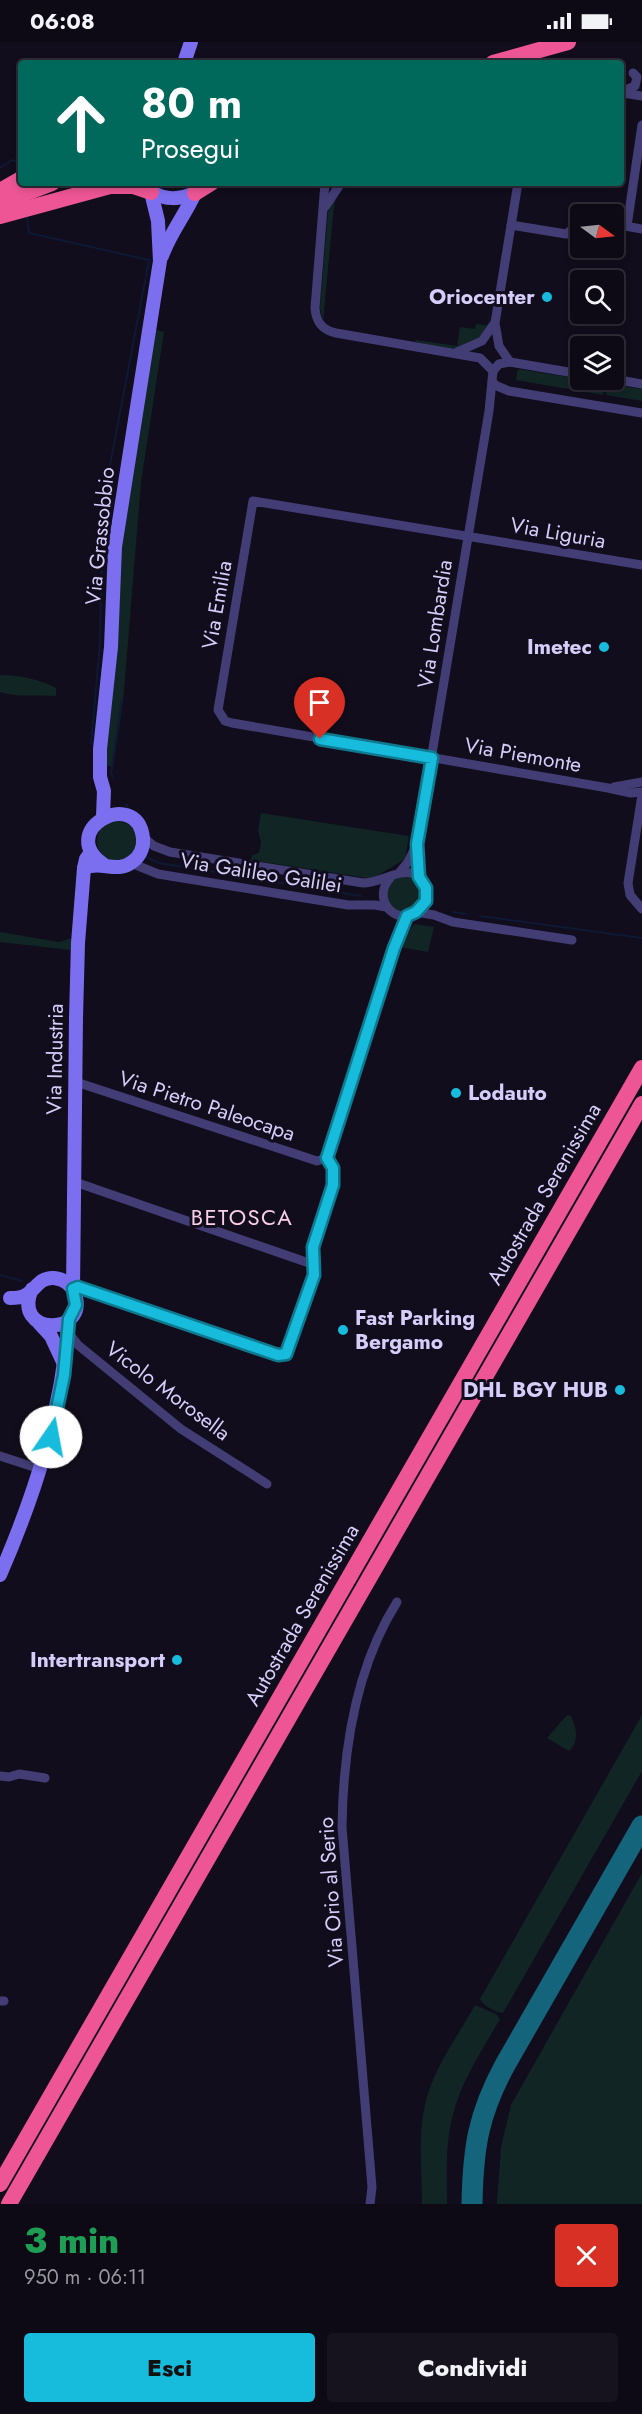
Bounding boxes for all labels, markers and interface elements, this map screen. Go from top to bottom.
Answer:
text: 06:08 [30,5,95,37]
text: 80 m [141,73,242,134]
icon: ahead [42,84,120,162]
text: Prosegui [141,129,240,168]
north arrow [570,204,624,258]
map controls [570,204,624,390]
button: search [570,270,624,324]
place label: Oriocenter [429,282,535,312]
marker: Oriocenter [540,290,554,304]
button: layers [570,336,624,390]
street label: Via Grassobbio [78,466,122,606]
street label: Via Liguria [508,510,608,556]
street label: Via Emilia [194,558,240,652]
street label: Via Lombardia [410,558,460,690]
place label: Imetec [527,632,592,662]
marker: Imetec [597,640,611,654]
pin [294,677,345,739]
icon: arrive [303,686,336,719]
street label: Via Piemonte [462,730,584,780]
street label: Via Galileo Galilei [178,845,344,901]
street label: Via Industria [39,1003,71,1115]
street label: Via Pietro Paleocapa [115,1063,299,1149]
place label: Lodauto [468,1078,547,1108]
marker: Lodauto [449,1086,463,1100]
street label: Autostrada Serenissima [480,1098,608,1290]
district label: BETOSCA [191,1201,293,1233]
place label: Fast Parking Bergamo [355,1303,475,1357]
marker: Fast Parking Bergamo [336,1323,350,1337]
street label: Vicolo Morosella [99,1334,237,1448]
place label: DHL BGY HUB [463,1375,608,1405]
marker: DHL BGY HUB [613,1383,627,1397]
position arrow [19,1405,83,1469]
street label: Autostrada Serenissima [238,1519,366,1711]
place label: Intertransport [30,1645,165,1675]
marker: Intertransport [170,1653,184,1667]
street label: Via Orio al Serio [311,1816,351,1968]
text: 3 min [24,2214,119,2266]
button: close [555,2224,618,2287]
text: 950 m · 06:11 [24,2263,146,2292]
button: Esci [24,2333,315,2402]
button: Condividi [327,2333,618,2402]

